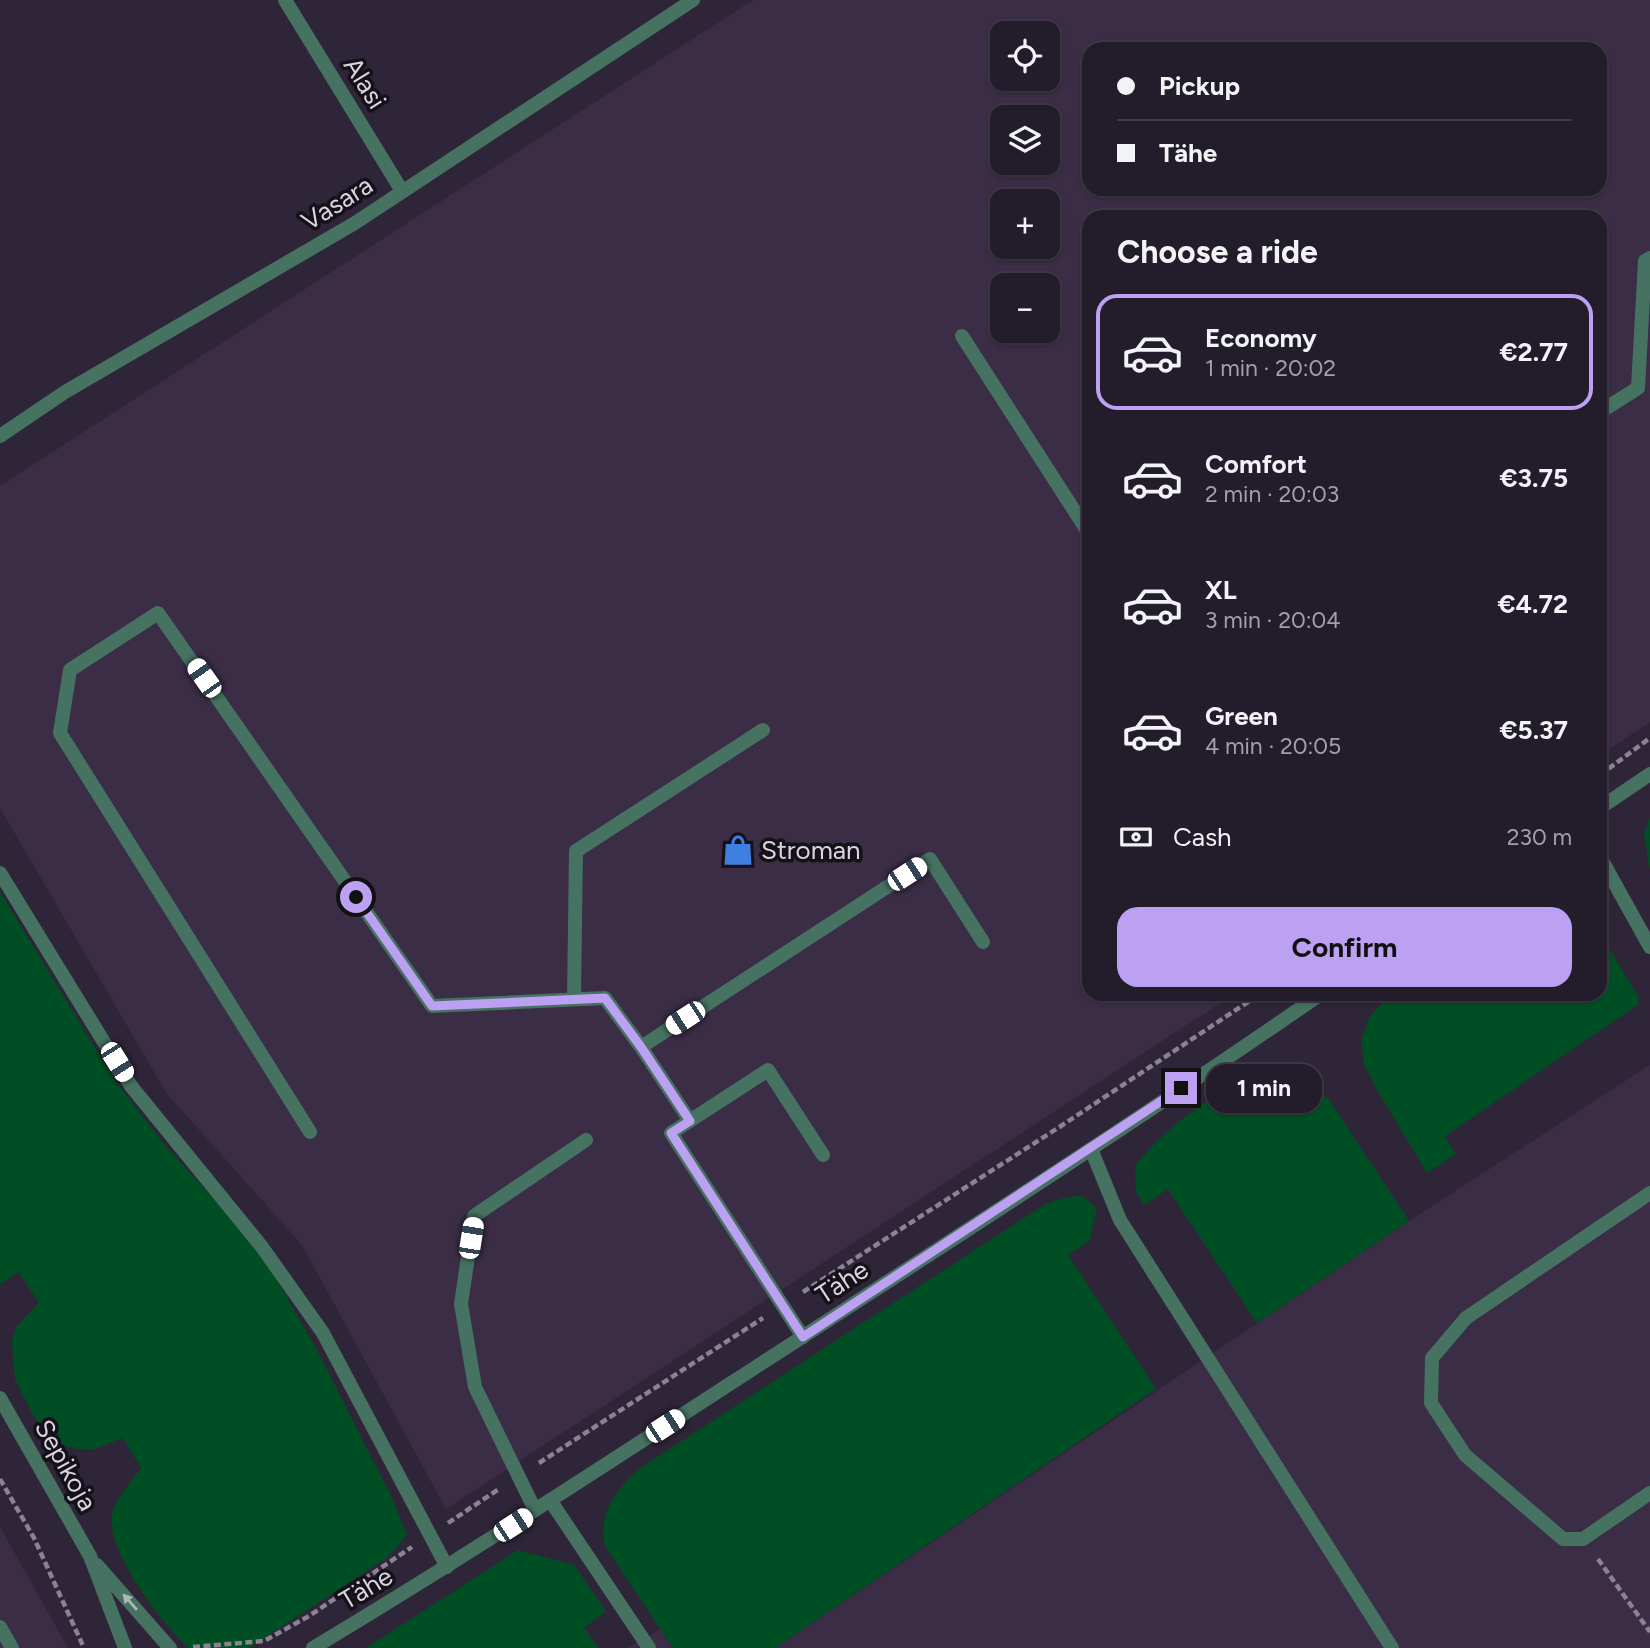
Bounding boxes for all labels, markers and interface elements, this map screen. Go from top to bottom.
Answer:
map controls [990,21,1060,343]
button: locate [990,21,1060,91]
street label: Alasi [337,51,393,115]
text: Pickup [1159,70,1240,102]
button: layers [990,105,1060,175]
text: Tähe [1159,137,1217,169]
street label: Vasara [296,169,378,237]
button: + [990,189,1060,259]
text: Choose a ride [1117,233,1318,271]
button: − [990,273,1060,343]
icon: car [1121,321,1184,384]
text: Economy [1205,322,1317,354]
text: €2.77 [1500,336,1568,368]
text: 1 min · 20:02 [1205,354,1336,382]
icon: car [1121,447,1184,510]
text: Comfort [1205,448,1307,480]
text: €3.75 [1499,462,1568,494]
text: 2 min · 20:03 [1205,480,1339,508]
icon: car [1121,573,1184,636]
text: XL [1205,574,1237,606]
text: €4.72 [1498,588,1568,620]
text: 3 min · 20:04 [1205,606,1341,634]
car [184,655,225,701]
icon: car [1121,699,1184,762]
text: Green [1205,700,1278,732]
text: €5.37 [1499,714,1568,746]
text: 4 min · 20:05 [1205,732,1341,760]
icon: cash [1117,818,1155,856]
text: Cash [1173,821,1232,853]
text: 230 m [1507,823,1572,851]
shop icon: Stroman [721,833,755,867]
place label: Stroman [761,834,861,866]
car [884,854,931,894]
route start [340,881,372,913]
button: Confirm [1117,907,1572,987]
car [662,998,709,1038]
car [97,1039,138,1085]
callout: 1 min [1206,1064,1321,1112]
route end [1165,1072,1197,1104]
text: 1 min [1237,1074,1291,1102]
car [458,1216,485,1260]
street label: Tähe [810,1253,874,1311]
car [642,1406,689,1446]
street label: Sepikoja [28,1414,104,1516]
car [490,1505,537,1545]
street label: Tähe [334,1560,398,1616]
one-way arrow [122,1593,138,1611]

